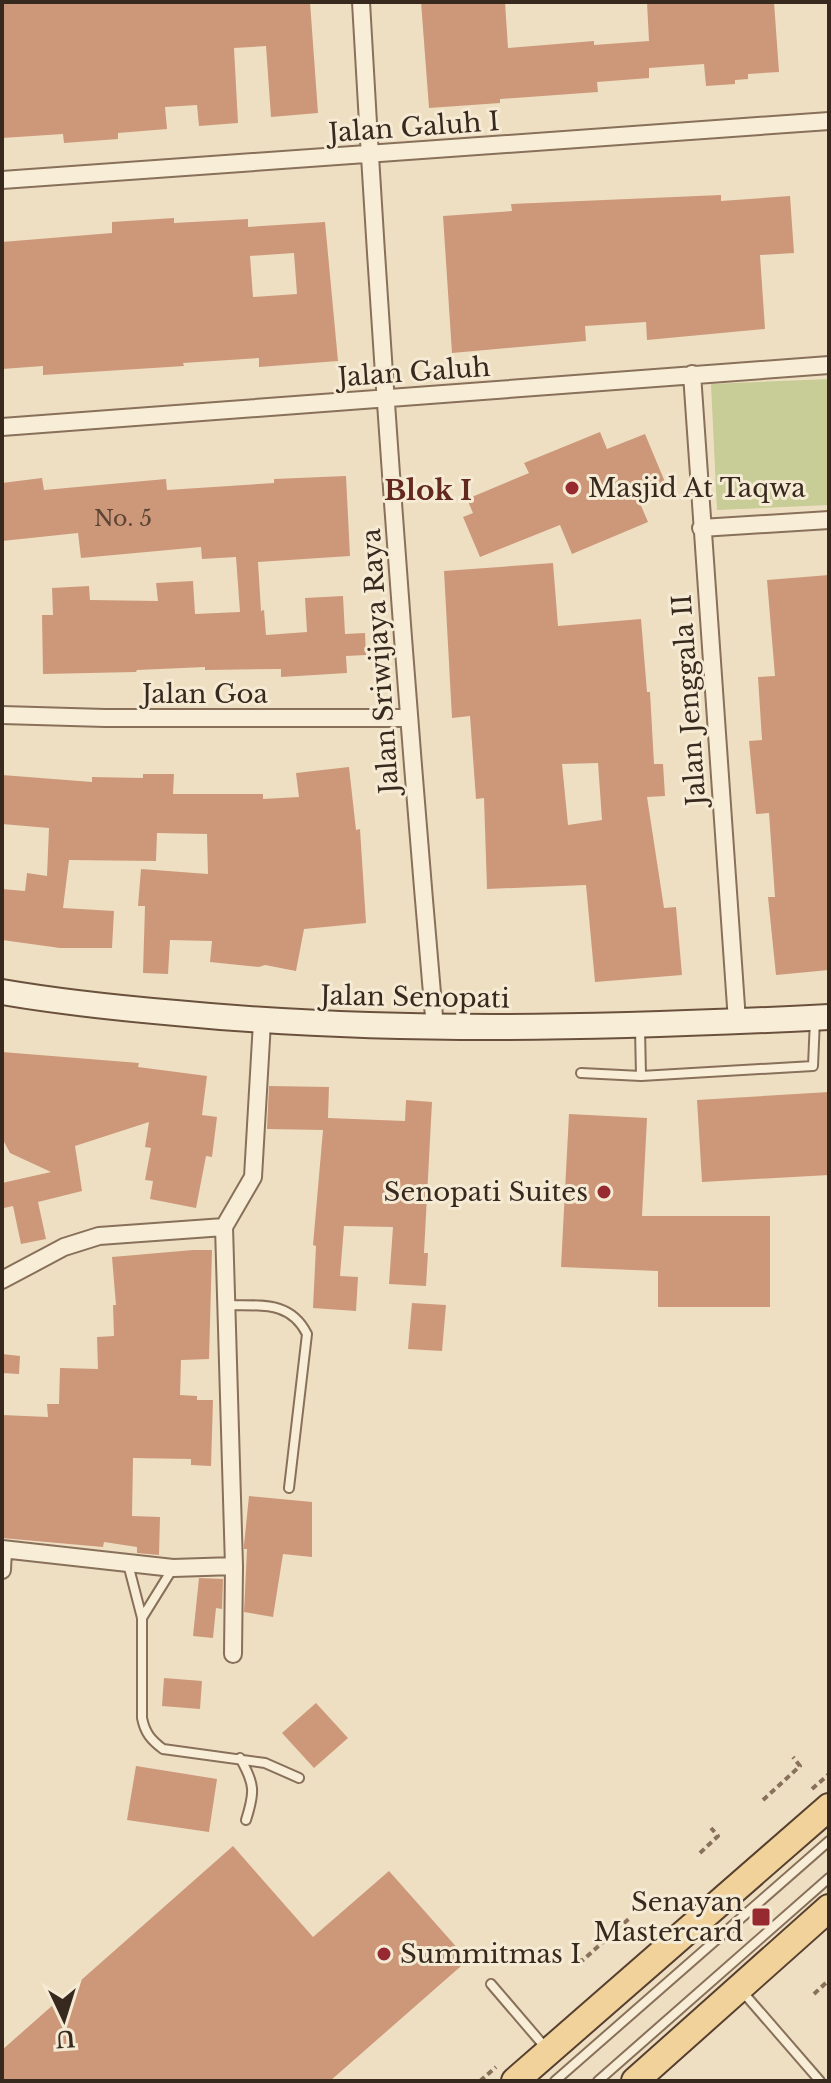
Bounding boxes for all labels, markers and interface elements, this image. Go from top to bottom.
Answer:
street label: Jalan Galuh I [325,105,500,149]
street label: Jalan Galuh [334,351,491,394]
place label: Masjid At Taqwa [588,472,806,504]
district label: Blok I [384,473,472,508]
marker: Masjid At Taqwa [563,479,581,497]
house number: No. 5 [94,505,152,532]
street label: Jalan Sriwijaya Raya [355,527,405,798]
street label: Jalan Jenggala II [666,593,713,810]
street label: Jalan Goa [139,678,269,710]
street label: Jalan Senopati [317,979,510,1015]
place label: Senopati Suites [384,1176,588,1208]
marker: Senopati Suites [595,1183,613,1201]
place label: Senayan Mastercard [594,1886,743,1948]
marker: Senayan Mastercard [750,1906,772,1928]
place label: Summitmas I [400,1938,581,1970]
marker: Summitmas I [375,1945,393,1963]
north arrow [24,1979,104,2059]
text: U [54,2024,76,2053]

